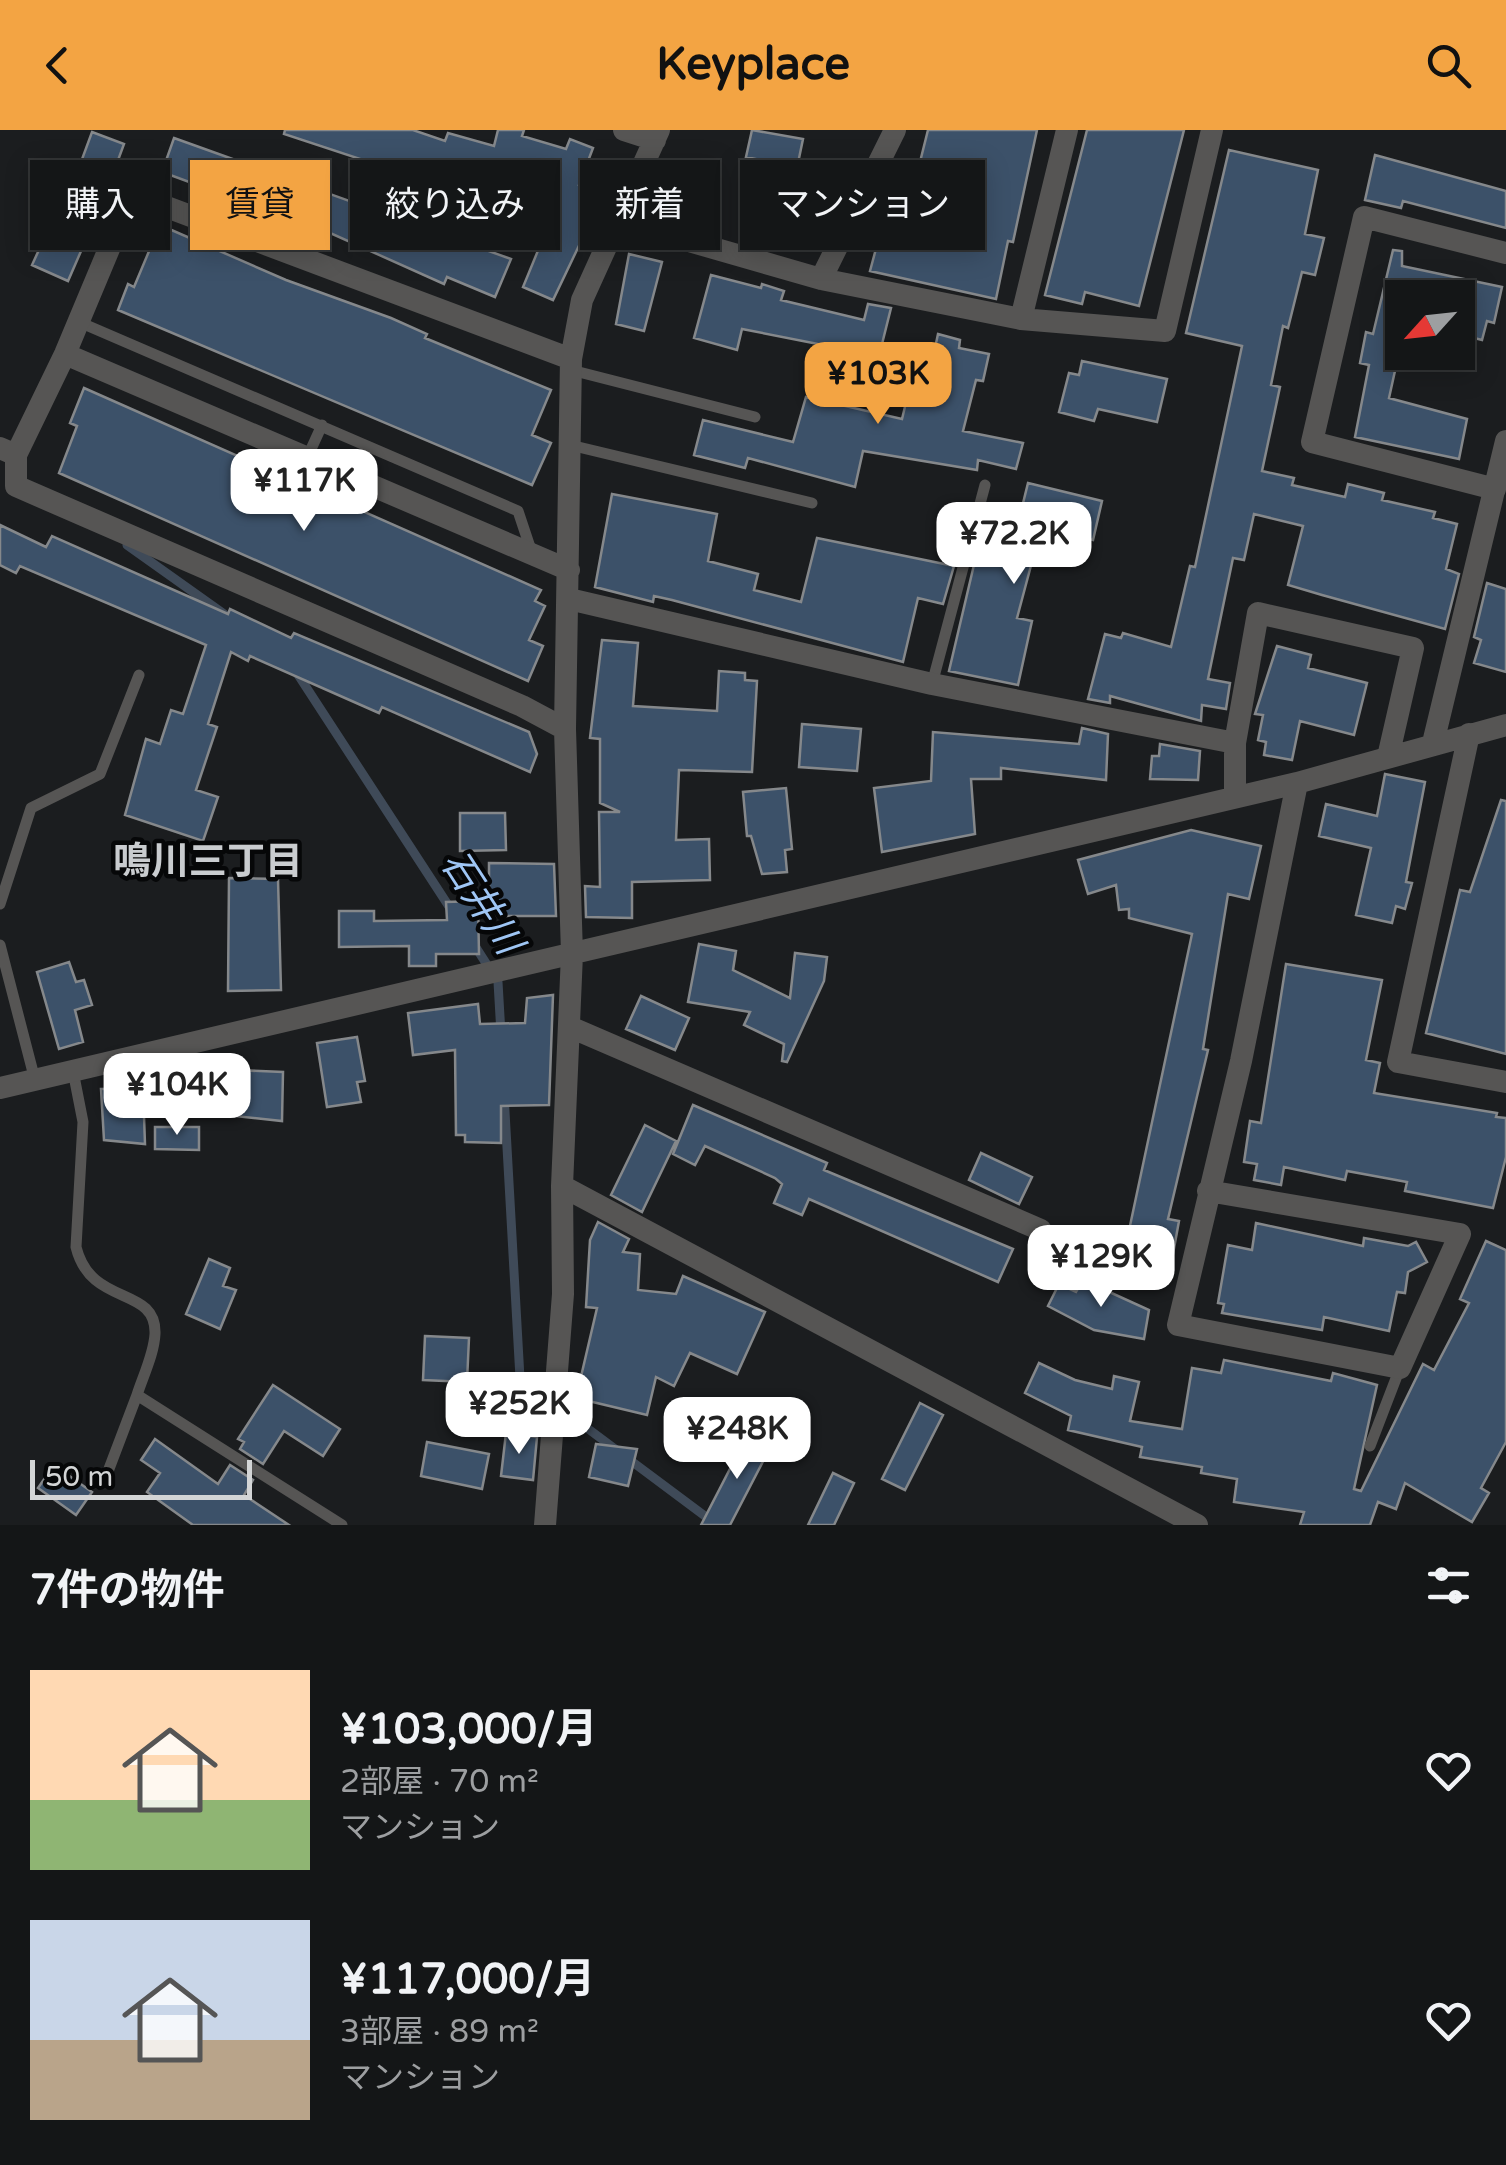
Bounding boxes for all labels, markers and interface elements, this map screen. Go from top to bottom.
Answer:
icon: back [30,38,85,93]
text: Keyplace [656,38,850,92]
icon: search [1421,38,1476,93]
chip: 購入 [30,160,170,250]
chip: 賃貸 [190,160,330,250]
chip: 絞り込み [350,160,560,250]
chip: 新着 [580,160,720,250]
chip: マンション [740,160,985,250]
north arrow [1385,280,1475,370]
map controls [1385,280,1475,370]
pin: ¥103K [808,342,948,427]
text: ¥103K [827,355,929,393]
pin: ¥117K [234,449,374,534]
text: ¥117K [253,462,355,500]
pin: ¥72.2K [933,502,1095,587]
text: ¥72.2K [958,515,1070,553]
district label: 鳴川三丁目 [113,839,303,885]
water label: 石井川 [431,842,534,966]
pin: ¥104K [107,1053,247,1138]
text: ¥104K [126,1066,228,1104]
pin: ¥129K [1031,1225,1171,1310]
text: ¥129K [1050,1238,1152,1276]
pin: ¥252K [449,1372,589,1457]
text: ¥252K [468,1385,570,1423]
pin: ¥248K [667,1397,807,1482]
text: ¥248K [686,1410,788,1448]
scale bar [30,1455,252,1500]
text: 50 m [45,1460,113,1494]
icon: filters [1421,1558,1476,1613]
text: 7件の物件 [30,1565,224,1616]
text: ¥103,000/月 [340,1704,597,1755]
icon: home [110,1710,230,1830]
icon: heart [1421,1743,1476,1798]
text: 2部屋 · 70 m² [340,1763,539,1801]
text: マンション [340,1809,500,1847]
text: ¥117,000/月 [340,1954,595,2005]
icon: home [110,1960,230,2080]
icon: heart [1421,1993,1476,2048]
text: 3部屋 · 89 m² [340,2013,539,2051]
text: マンション [340,2059,500,2097]

